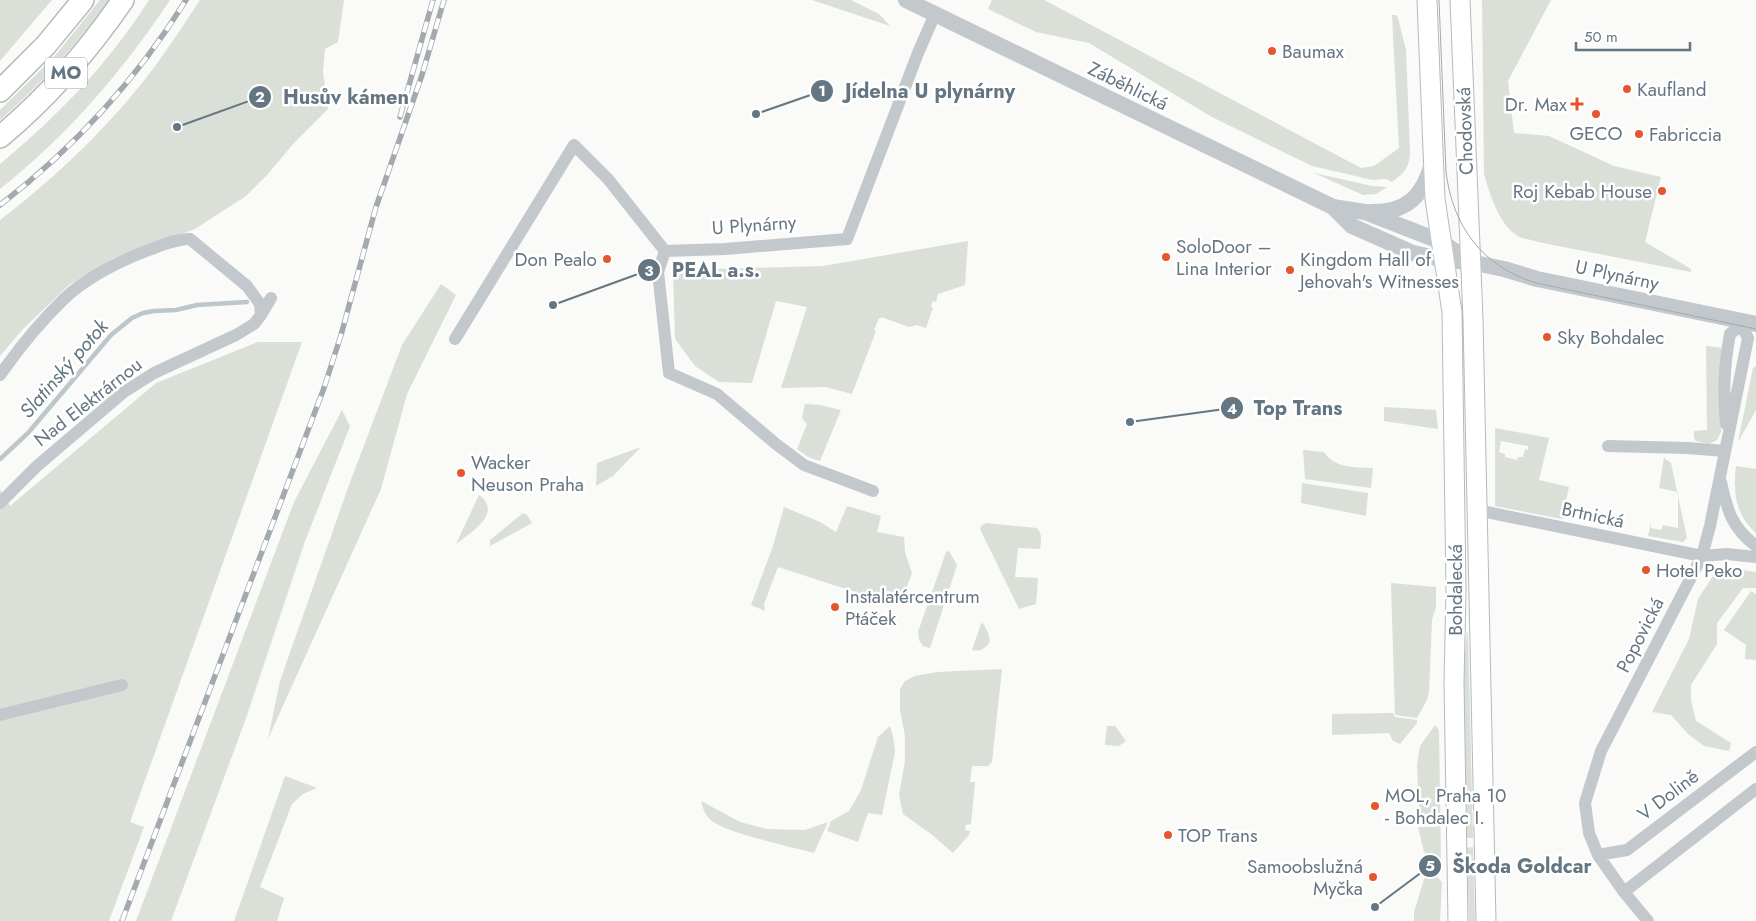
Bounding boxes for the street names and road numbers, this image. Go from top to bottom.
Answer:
street label: Záběhlická [1083,55,1173,117]
road number: MO [45,58,87,88]
street label: Chodovská [1450,87,1480,175]
street label: U Plynárny [711,209,798,241]
street label: U Plynárny [1573,253,1662,297]
street label: Nad Elektrárnou [28,351,148,453]
street label: Brtnická [1559,495,1627,535]
street label: Bohdalecká [1442,544,1469,636]
street label: Popovická [1610,593,1670,677]
street label: V Dolině [1632,763,1704,827]

